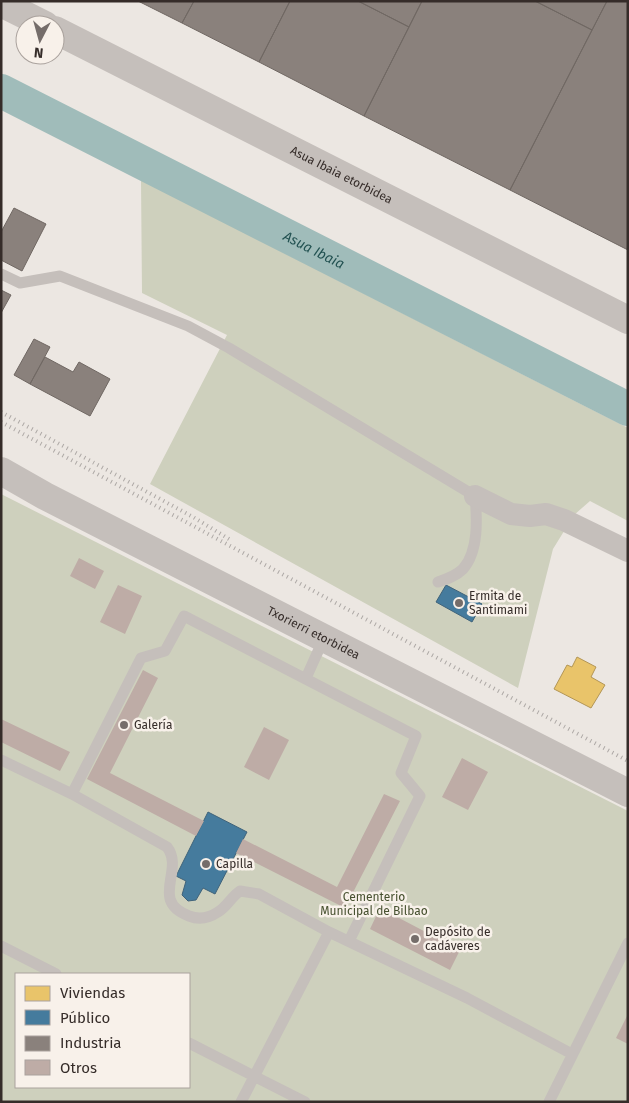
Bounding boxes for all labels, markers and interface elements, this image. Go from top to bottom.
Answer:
north arrow [15,15,65,65]
text: N [33,43,44,61]
street label: Asua Ibaia etorbidea [288,143,395,207]
water label: Asua Ibaia [280,227,347,272]
place label: Ermita de Santimami [469,589,527,617]
marker: Ermita de Santimami [453,597,465,609]
street label: Txorierri etorbidea [265,603,362,662]
place label: Galería [134,718,173,732]
marker: Galería [118,719,130,731]
place label: Capilla [216,857,253,871]
marker: Capilla [200,858,212,870]
park label: Cementerio Municipal de Bilbao [320,890,428,918]
place label: Depósito de cadáveres [425,925,490,953]
marker: Depósito de cadáveres [409,933,421,945]
legend [15,973,190,1088]
text: Viviendas [60,984,125,1002]
text: Público [60,1009,110,1027]
text: Industria [60,1034,122,1052]
text: Otros [60,1059,97,1077]

